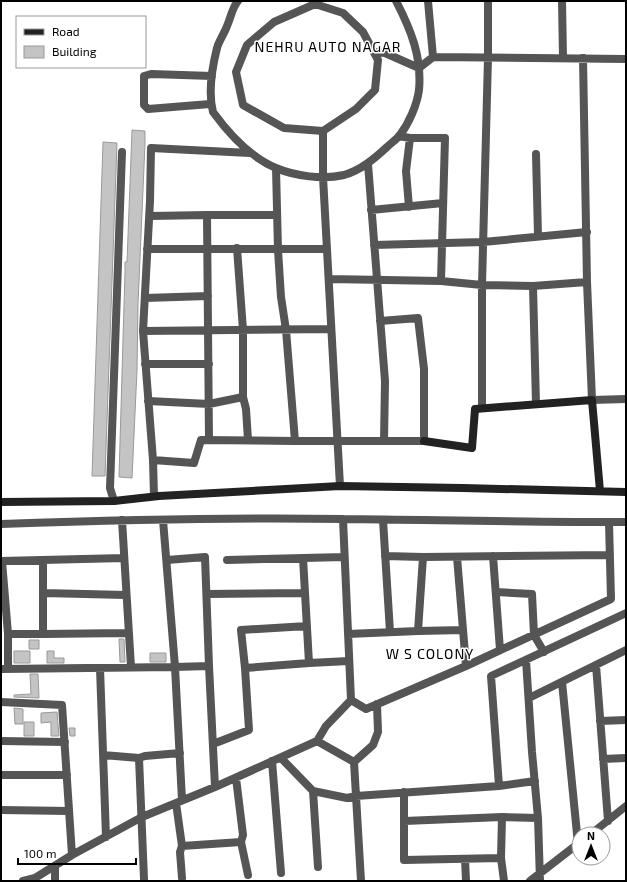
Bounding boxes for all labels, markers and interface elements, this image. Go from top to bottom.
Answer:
legend [16,16,146,68]
text: Road [52,24,80,38]
district label: NEHRU AUTO NAGAR [255,38,401,55]
text: Building [52,44,97,58]
district label: W S COLONY [386,645,474,662]
north arrow [571,826,611,866]
text: N [587,829,595,842]
scale bar [18,840,136,866]
text: 100 m [24,846,56,860]

